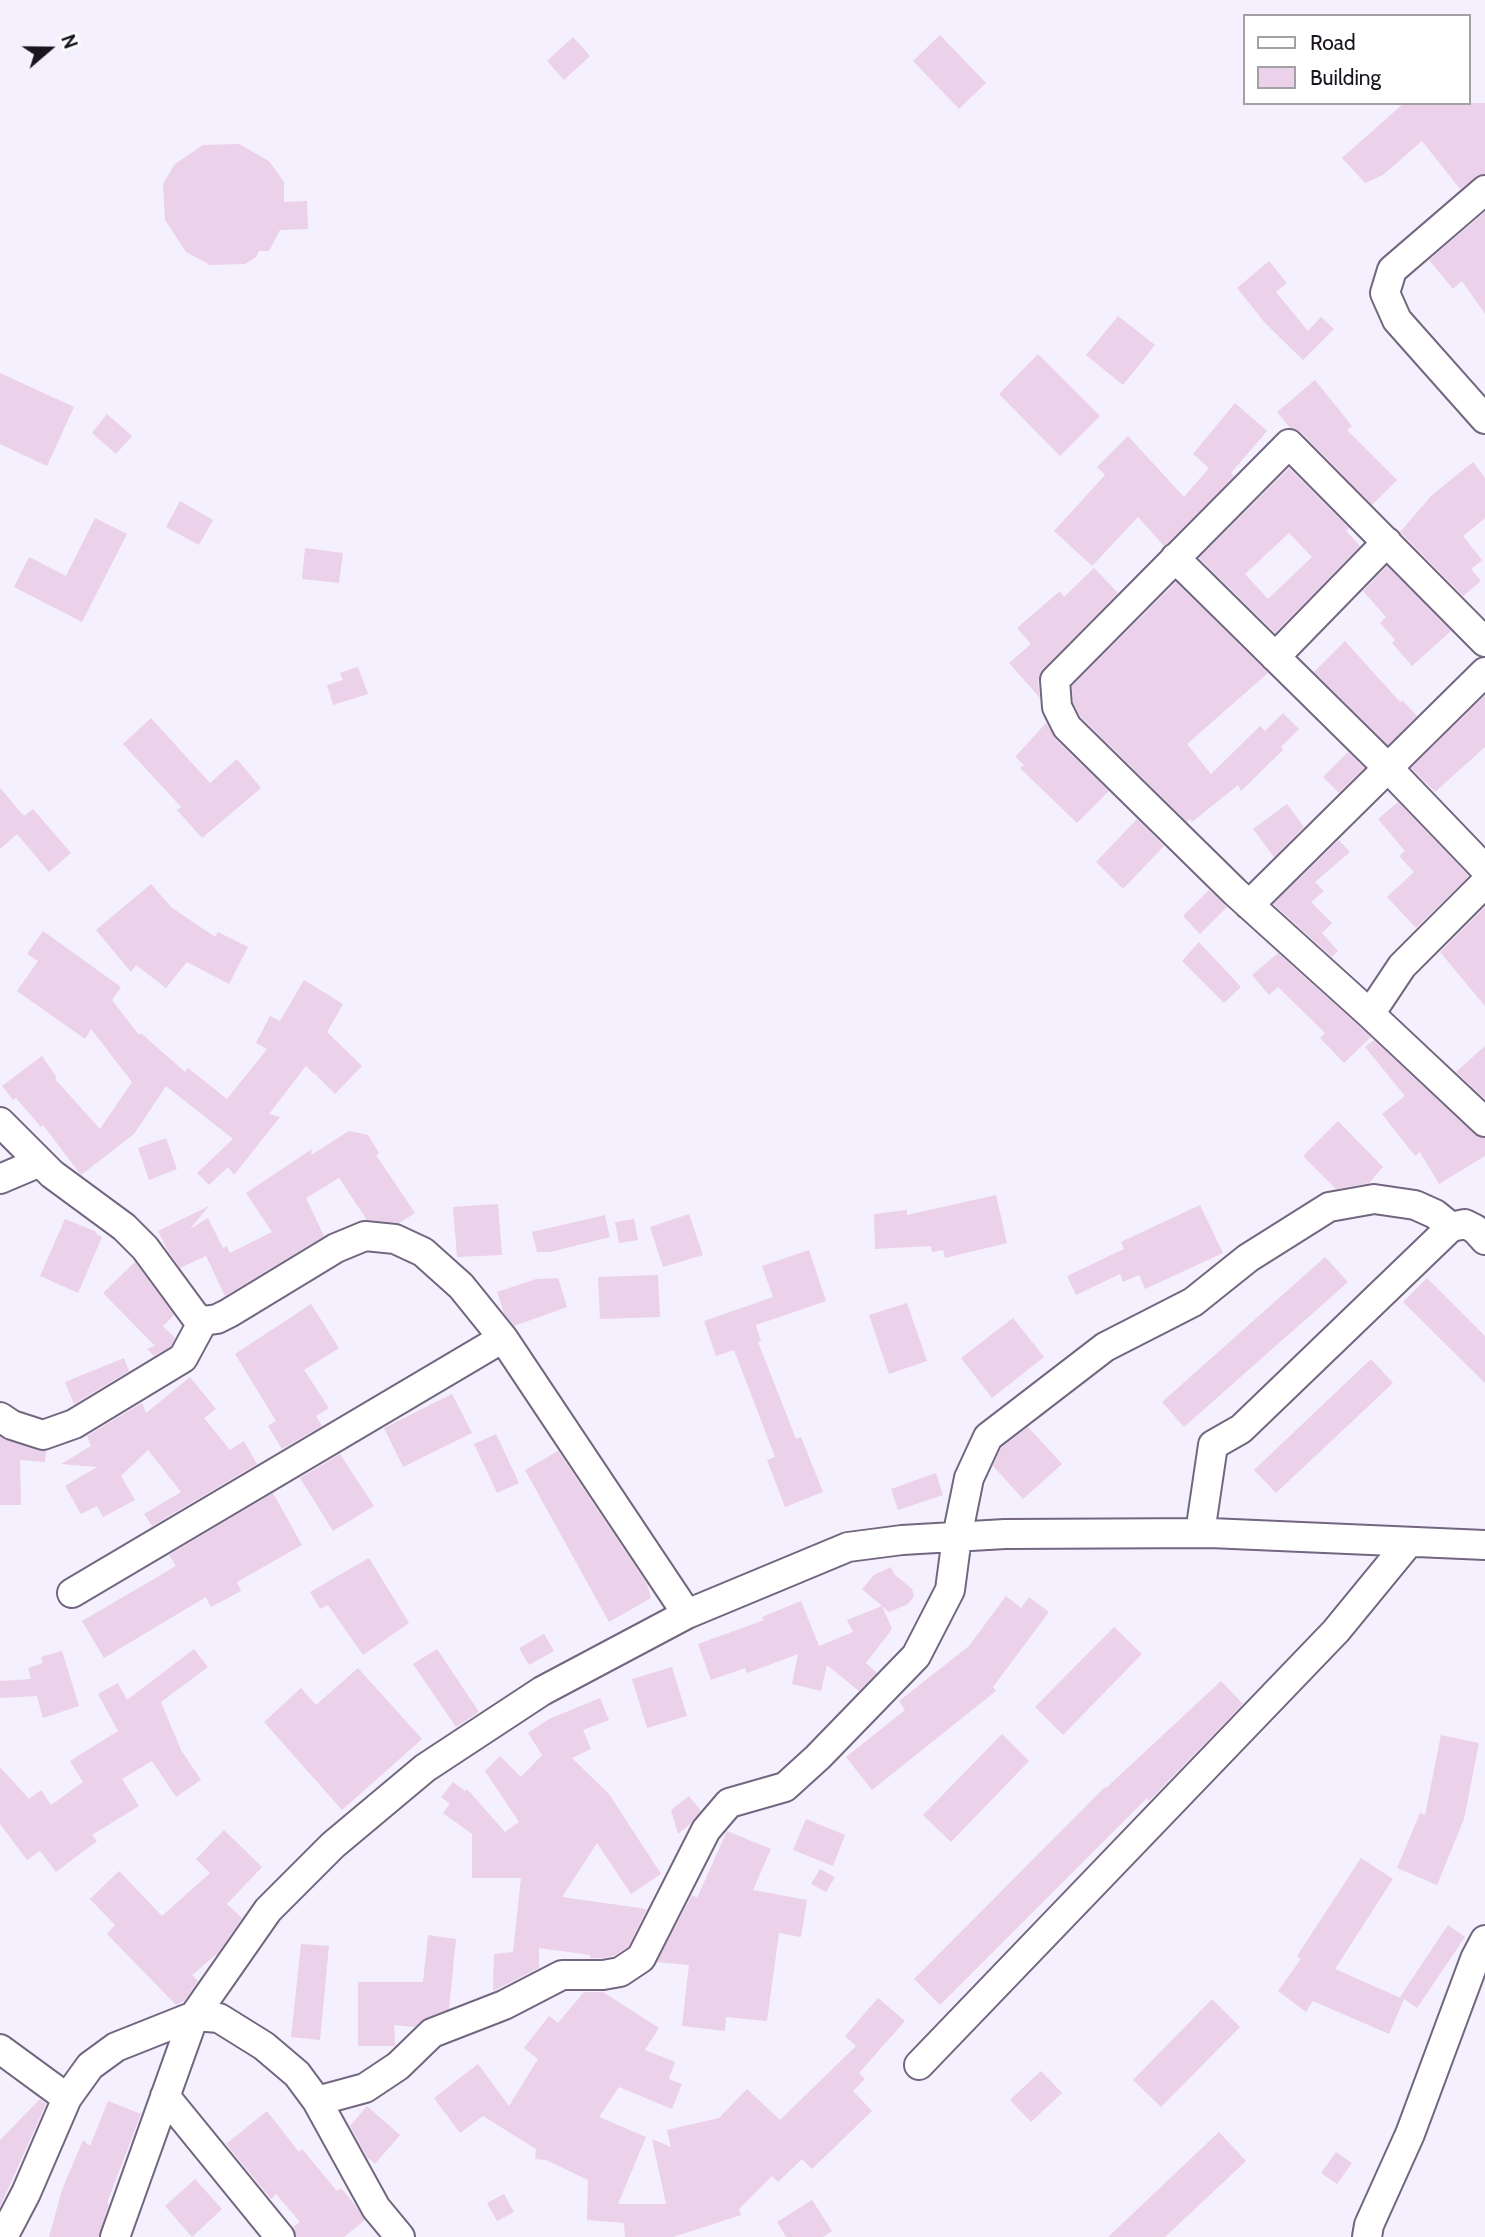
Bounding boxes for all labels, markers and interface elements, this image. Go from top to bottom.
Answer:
north arrow [14,14,84,84]
legend [1244,14,1471,105]
text: Road [1310,30,1356,55]
text: N [56,31,82,52]
text: Building [1310,65,1381,90]

